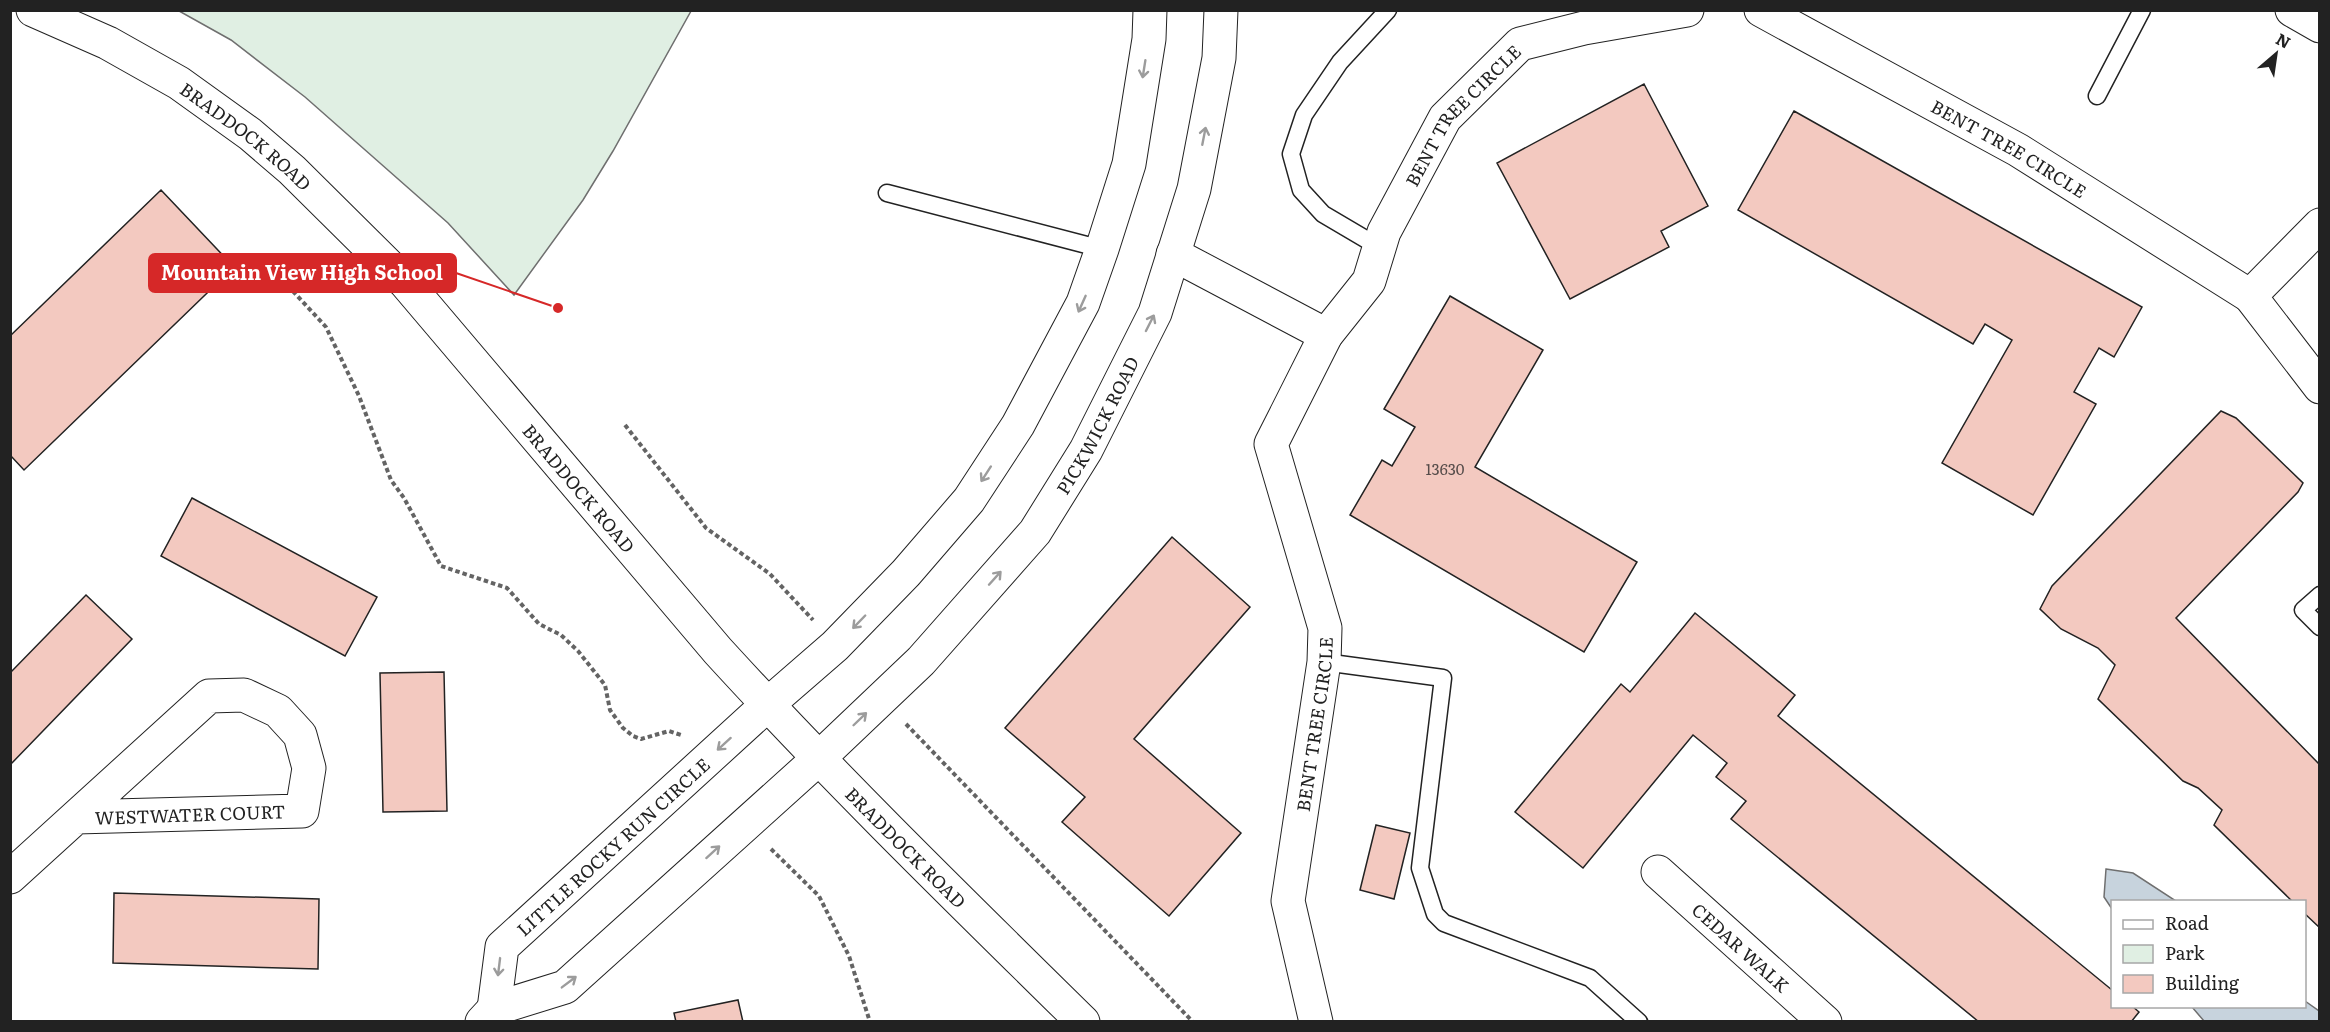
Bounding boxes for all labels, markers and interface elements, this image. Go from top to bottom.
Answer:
north arrow [2246,24,2306,84]
text: N [2272,26,2295,54]
street label: BENT TREE CIRCLE [1398,38,1526,191]
one-way arrow [1139,58,1150,78]
street label: BRADDOCK ROAD [175,75,318,196]
street label: BENT TREE CIRCLE [1927,92,2092,204]
one-way arrow [1199,127,1210,146]
callout: Mountain View High School [149,254,456,292]
text: Mountain View High School [161,256,443,286]
one-way arrow [1075,295,1087,313]
one-way arrow [1145,314,1157,332]
street label: PICKWICK ROAD [1048,351,1145,499]
street label: BRADDOCK ROAD [517,417,642,558]
house number: 13630 [1425,457,1465,480]
one-way arrow [980,465,992,482]
one-way arrow [988,570,1001,586]
one-way arrow [852,614,867,629]
street label: BENT TREE CIRCLE [1288,636,1338,813]
one-way arrow [852,712,867,726]
one-way arrow [716,737,731,751]
street label: LITTLE ROCKY RUN CIRCLE [510,751,715,942]
street label: BRADDOCK ROAD [840,780,973,914]
street label: WESTWATER COURT [94,797,286,831]
one-way arrow [706,845,721,859]
street label: CEDAR WALK [1687,896,1796,998]
legend [2111,900,2306,1008]
text: Road [2165,909,2209,936]
text: Park [2165,939,2206,966]
one-way arrow [493,957,504,977]
text: Building [2165,969,2240,996]
one-way arrow [560,976,576,988]

